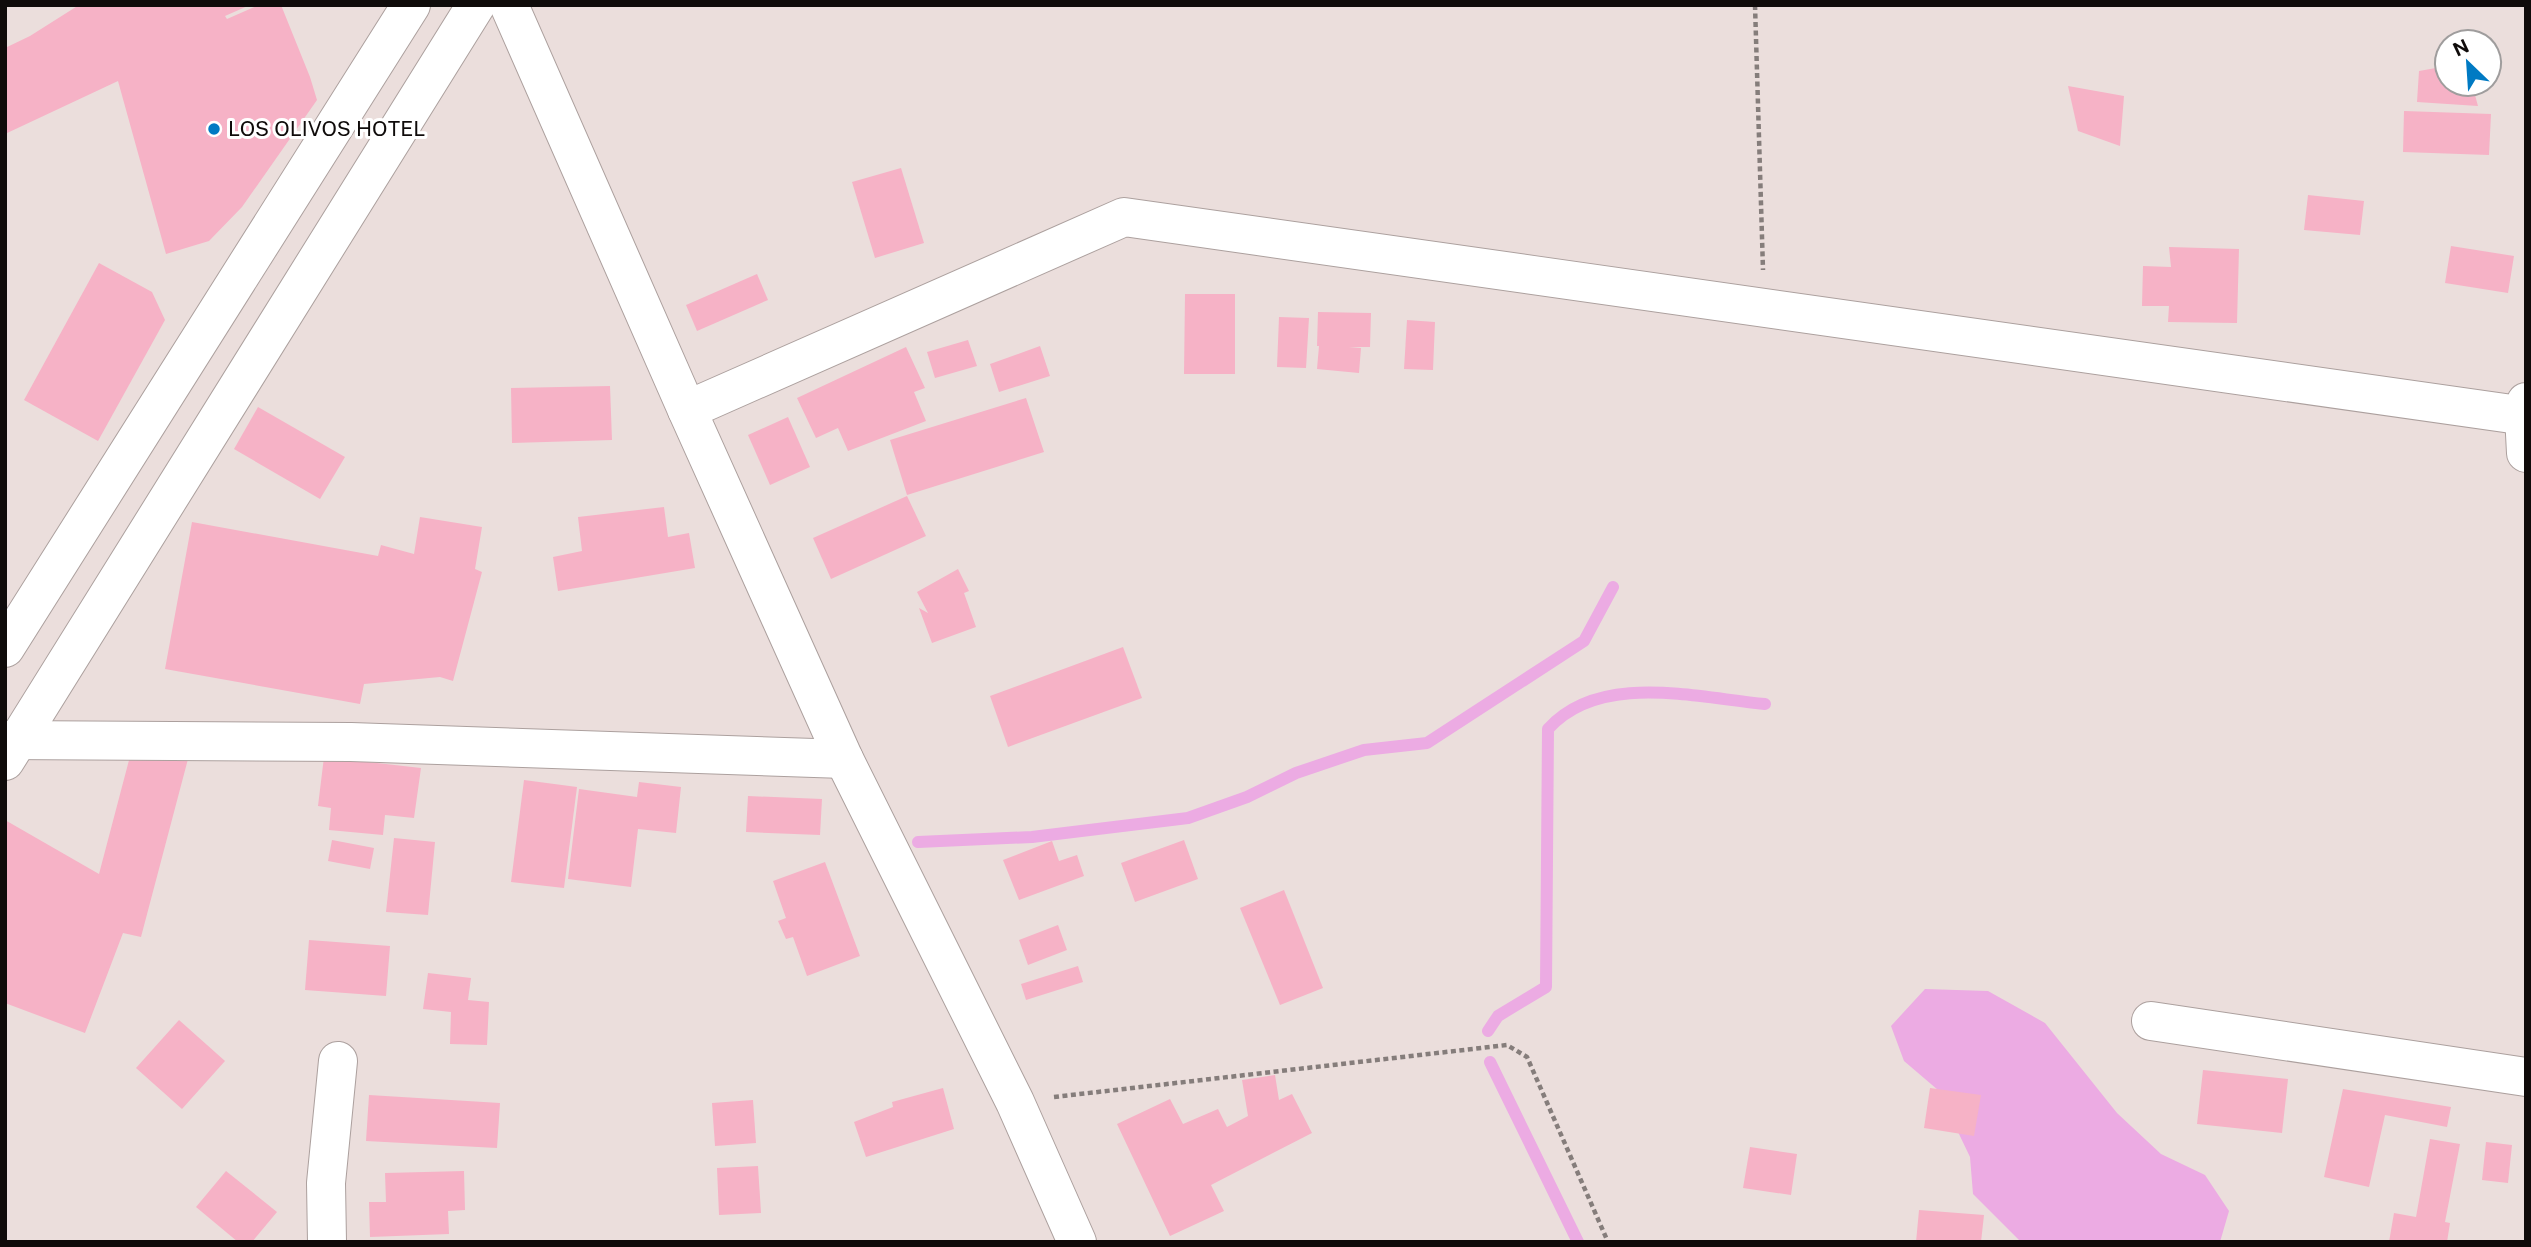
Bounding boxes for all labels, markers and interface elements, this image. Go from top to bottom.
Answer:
north arrow [2433,28,2503,98]
text: N [2449,34,2472,61]
place label: LOS OLIVOS HOTEL [228,116,426,141]
marker: LOS OLIVOS HOTEL [206,121,222,137]

